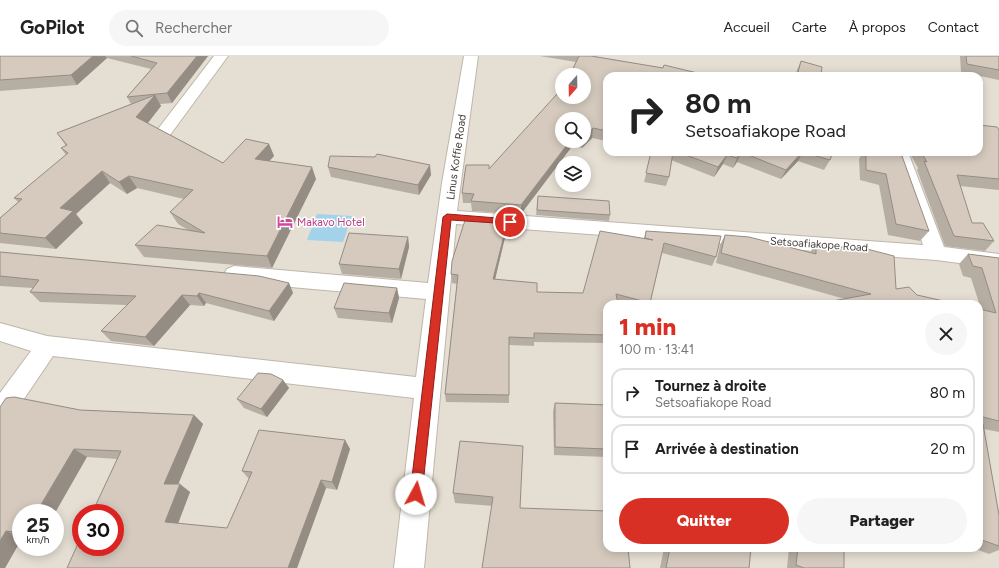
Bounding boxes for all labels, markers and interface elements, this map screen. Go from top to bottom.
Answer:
search box [109,10,389,46]
text: GoPilot [20,16,85,39]
icon: search [123,17,145,39]
text: Rechercher [155,19,232,37]
text: Accueil [724,19,770,36]
text: Carte [792,19,827,36]
text: À propos [849,19,906,36]
text: Contact [928,19,979,36]
north arrow [555,68,591,104]
map controls [555,68,591,192]
text: 80 m [685,86,751,120]
icon: right [619,88,671,140]
button: search [555,112,591,148]
street label: Linus Koffie Road [444,114,469,201]
text: Setsoafiakope Road [685,120,846,142]
button: layers [555,156,591,192]
pin [493,205,527,239]
icon: arrive [499,211,521,233]
hotel icon: Makavo Hotel [276,213,294,231]
place label: Makavo Hotel [297,216,365,229]
street label: Setsoafiakope Road [769,235,869,254]
text: 1 min [619,312,676,341]
button: close [925,313,967,355]
text: 100 m · 13:41 [619,342,694,357]
text: Tournez à droite [655,377,766,395]
icon: right [621,382,643,404]
text: 80 m [930,384,965,402]
text: Setsoafiakope Road [655,395,771,410]
icon: arrive [621,438,643,460]
text: Arrivée à destination [655,440,799,458]
text: 20 m [931,440,965,458]
position arrow [395,473,437,515]
button: Quitter [619,498,789,544]
button: Partager [797,498,967,544]
speed limit sign: 30 [72,504,124,556]
text: 25 [26,513,50,537]
text: km/h [27,533,49,546]

